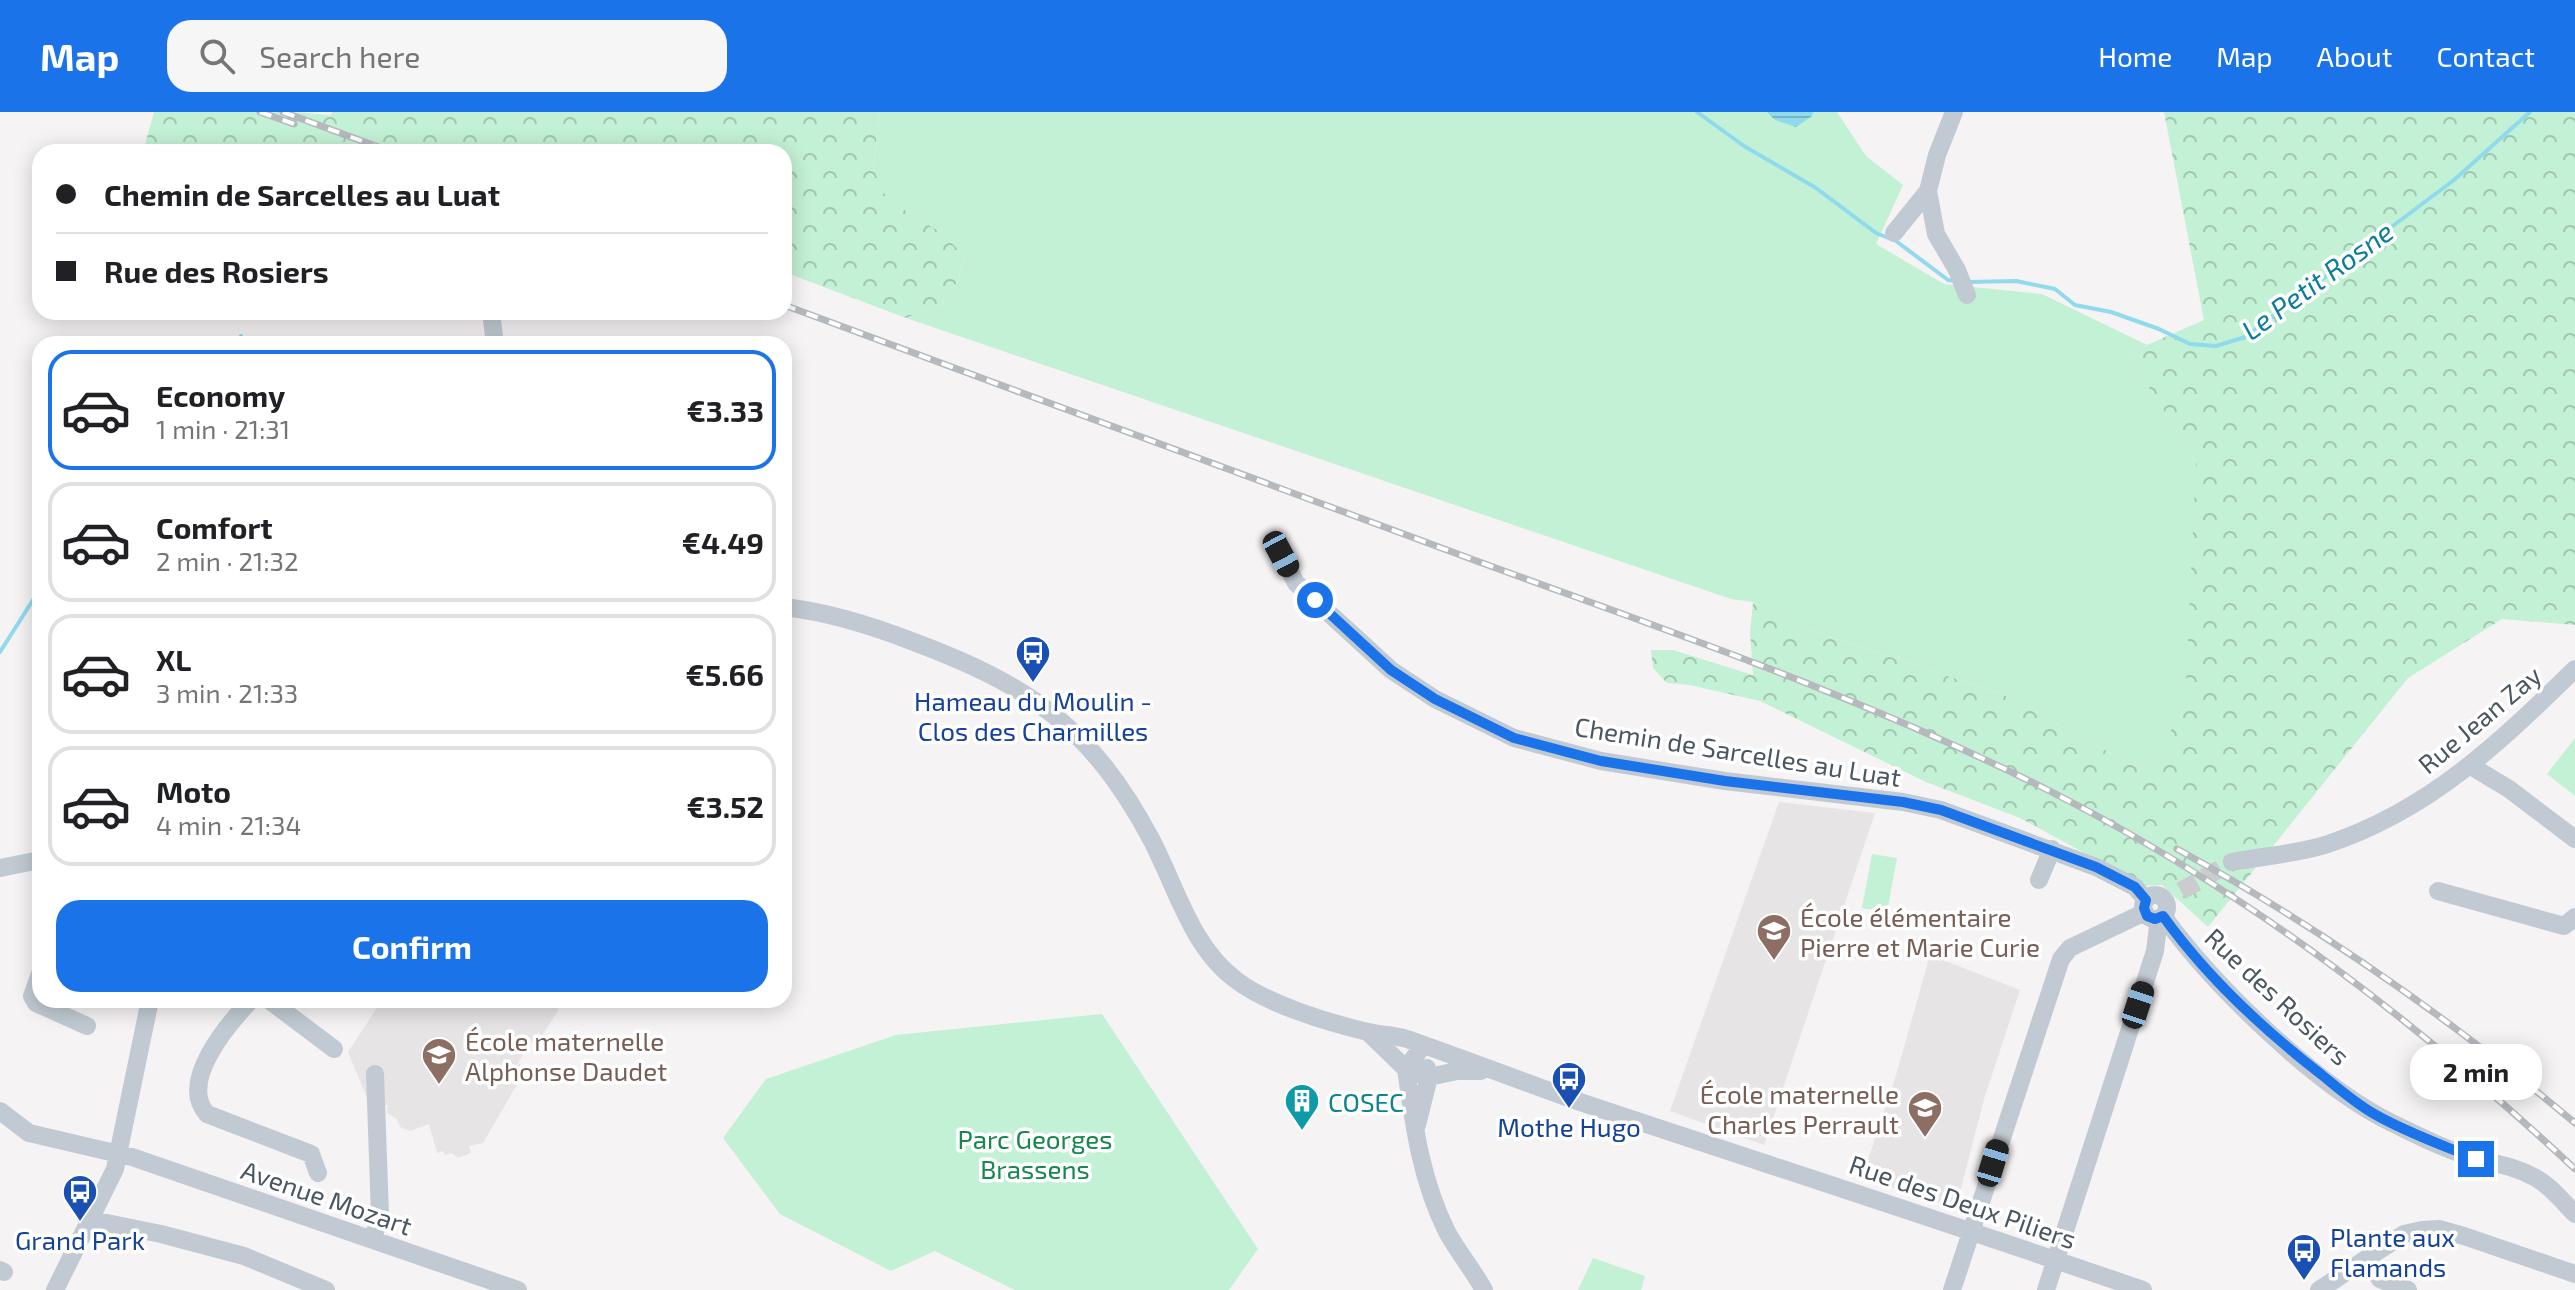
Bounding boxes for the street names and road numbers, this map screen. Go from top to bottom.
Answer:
street label: Rue Jean Zay [2411,658,2547,779]
street label: Chemin de Sarcelles au Luat [1573,710,1903,792]
street label: Rue des Rosiers [2199,921,2357,1071]
street label: Rue des Deux Piliers [1846,1148,2080,1254]
street label: Avenue Mozart [238,1153,416,1241]

